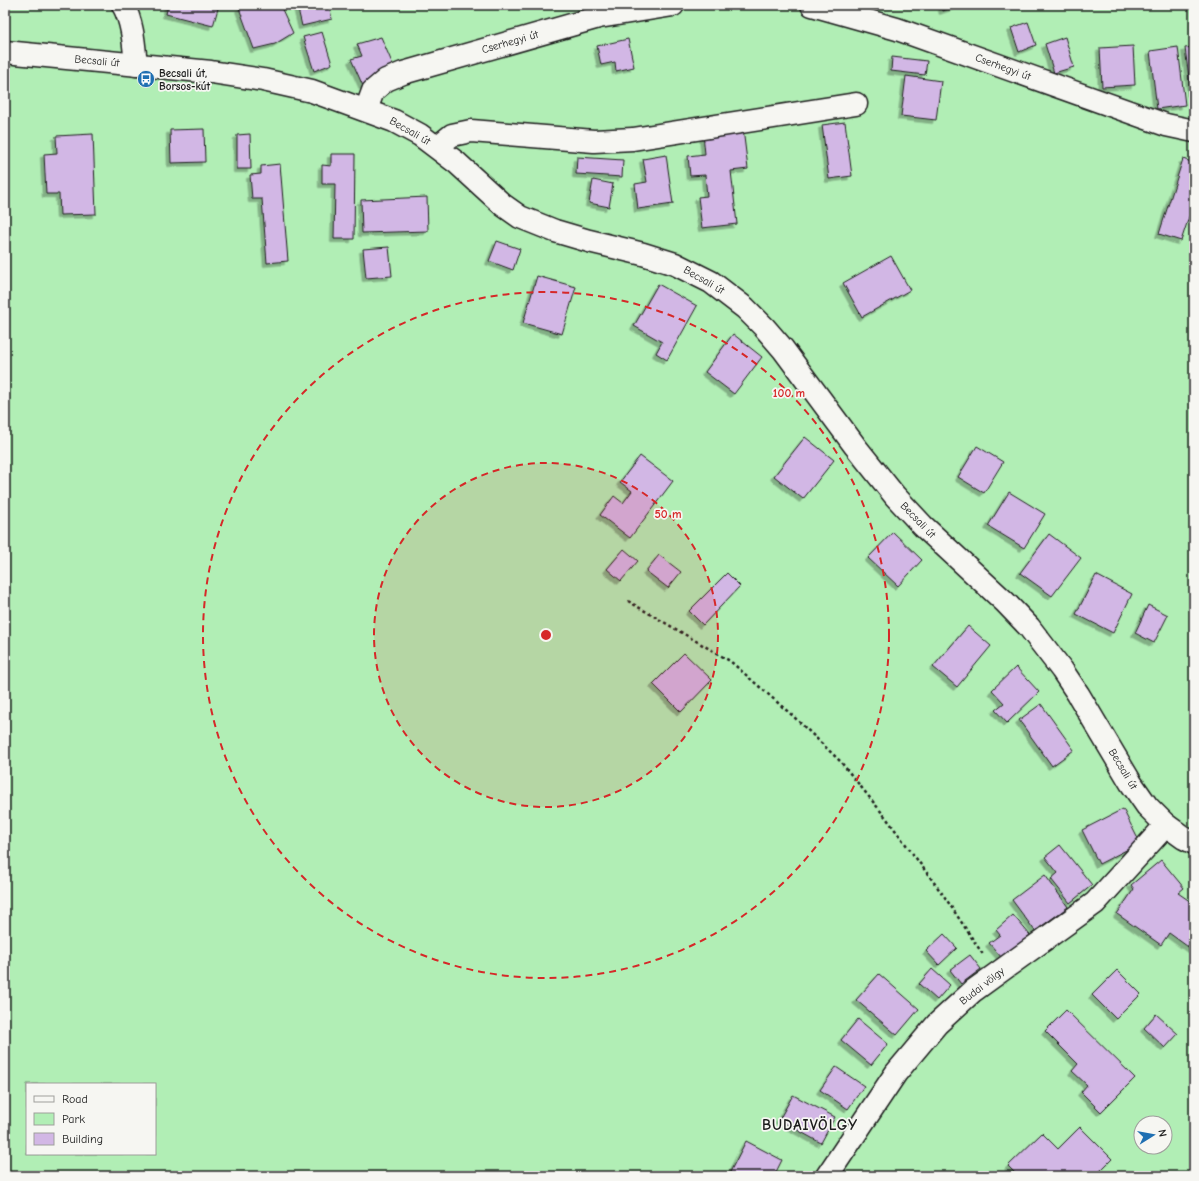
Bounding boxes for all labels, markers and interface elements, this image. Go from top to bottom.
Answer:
street label: Cserhegyi út [480,27,541,56]
street label: Cserhegyi út [973,51,1033,83]
street label: Becsali út [74,53,121,70]
place label: Becsali út, Borsos-kút [159,67,210,93]
bus stop icon: Becsali út, Borsos-kút [136,69,156,89]
street label: Becsali út [387,114,434,148]
street label: Becsali út [681,263,728,297]
text: 100 m [773,386,805,400]
street label: Becsali út [898,499,939,541]
text: 50 m [654,507,682,521]
centre of rings [539,628,553,642]
street label: Becsali út [1106,746,1141,792]
street label: Budai völgy [957,964,1007,1008]
legend [26,1083,156,1155]
text: Road [62,1092,88,1106]
text: Park [62,1112,85,1126]
district label: BUDAIVÖLGY [762,1115,858,1134]
north arrow [1133,1115,1173,1155]
text: N [1155,1128,1169,1138]
text: Building [62,1132,103,1146]

